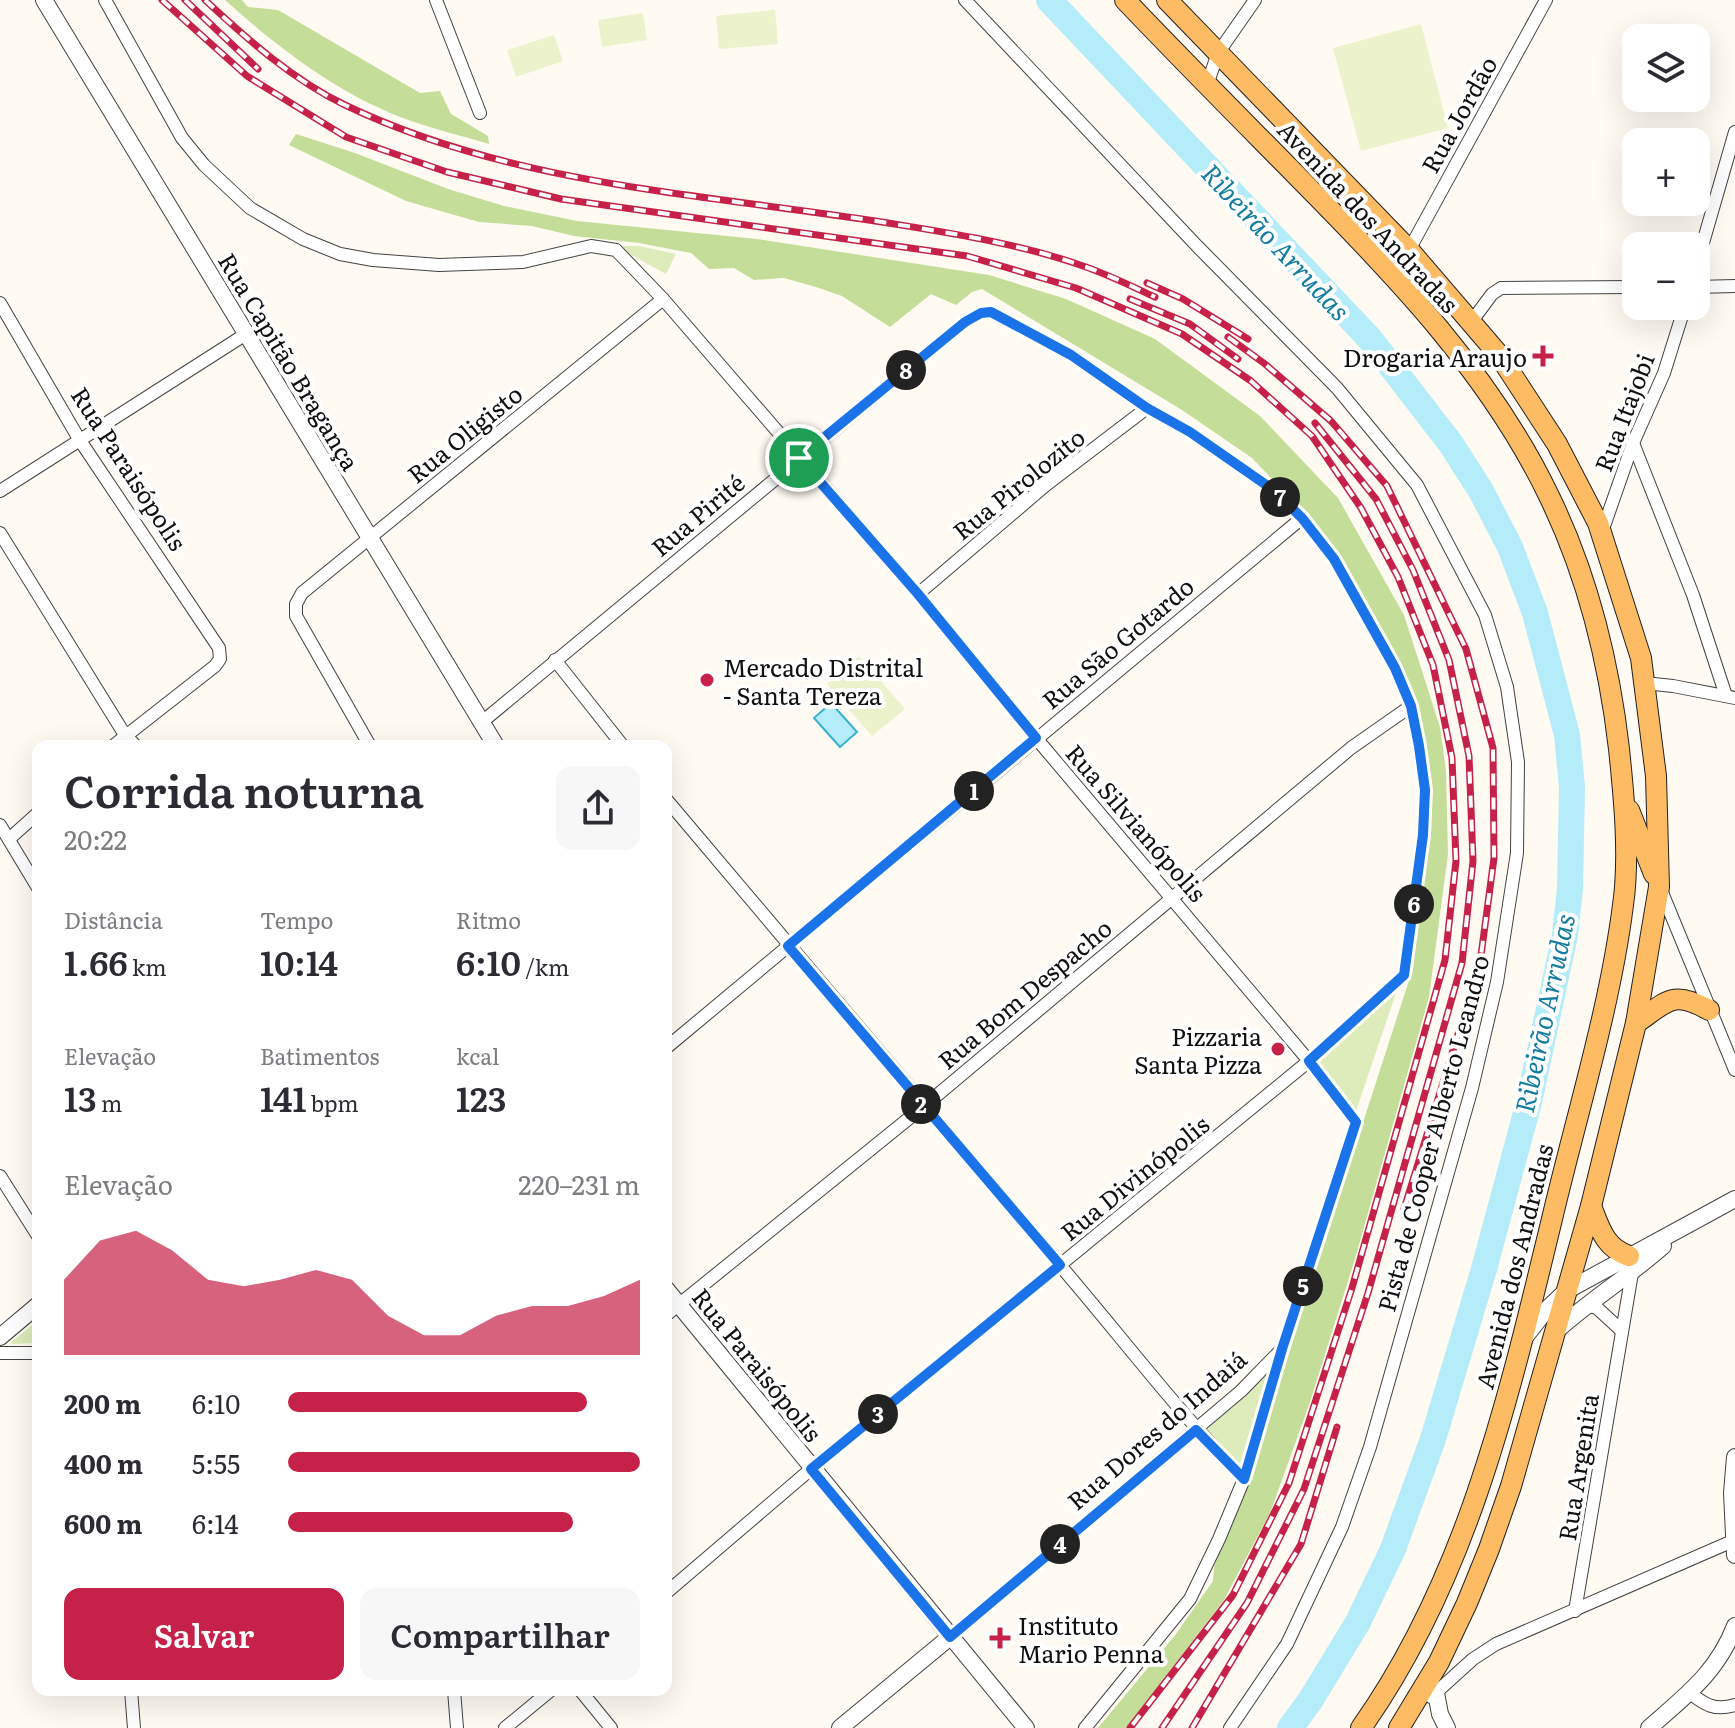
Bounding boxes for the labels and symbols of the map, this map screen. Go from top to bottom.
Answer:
street label: Rua Jordão [1412,49,1504,179]
street label: Avenida dos Andradas [1271,112,1468,320]
water label: Ribeirão Arrudas [1194,154,1360,328]
street label: Rua Capitão Bragança [211,246,369,477]
place label: Drogaria Araujo [1343,339,1527,374]
marker: Drogaria Araujo [1534,347,1552,365]
street label: Rua Itajobi [1584,348,1662,476]
pin: 8 [886,350,926,390]
street label: Rua Oligisto [399,376,529,490]
street label: Rua Paraisópolis [64,379,196,557]
street label: Rua Pirolozito [944,419,1092,547]
pin [765,424,833,492]
street label: Rua Pirité [643,464,751,564]
pin: 7 [1260,477,1300,517]
street label: Rua São Gotardo [1034,568,1200,716]
place label: Mercado Distrital - Santa Tereza [723,649,923,712]
marker: Mercado Distrital - Santa Tereza [698,671,716,689]
street label: Rua Silvianópolis [1059,736,1215,909]
pin: 1 [954,771,994,811]
pin: 6 [1394,884,1434,924]
street label: Rua Bom Despacho [929,910,1119,1076]
water label: Ribeirão Arrudas [1503,910,1583,1116]
street label: Pista de Cooper Alberto Leandro [1367,951,1497,1315]
place label: Pizzaria Santa Pizza [1134,1018,1262,1081]
marker: Pizzaria Santa Pizza [1269,1040,1287,1058]
pin: 2 [901,1084,941,1124]
street label: Rua Divinópolis [1052,1106,1216,1248]
street label: Avenida dos Andradas [1466,1140,1560,1392]
pin: 5 [1283,1266,1323,1306]
street label: Rua Paraisópolis [685,1280,831,1448]
street label: Rua Dores do Indaiá [1059,1341,1253,1517]
street label: Rua Argenita [1548,1391,1606,1543]
pin: 3 [858,1394,898,1434]
pin: 4 [1040,1524,1080,1564]
place label: Instituto Mario Penna [1018,1607,1164,1670]
marker: Instituto Mario Penna [989,1627,1011,1649]

